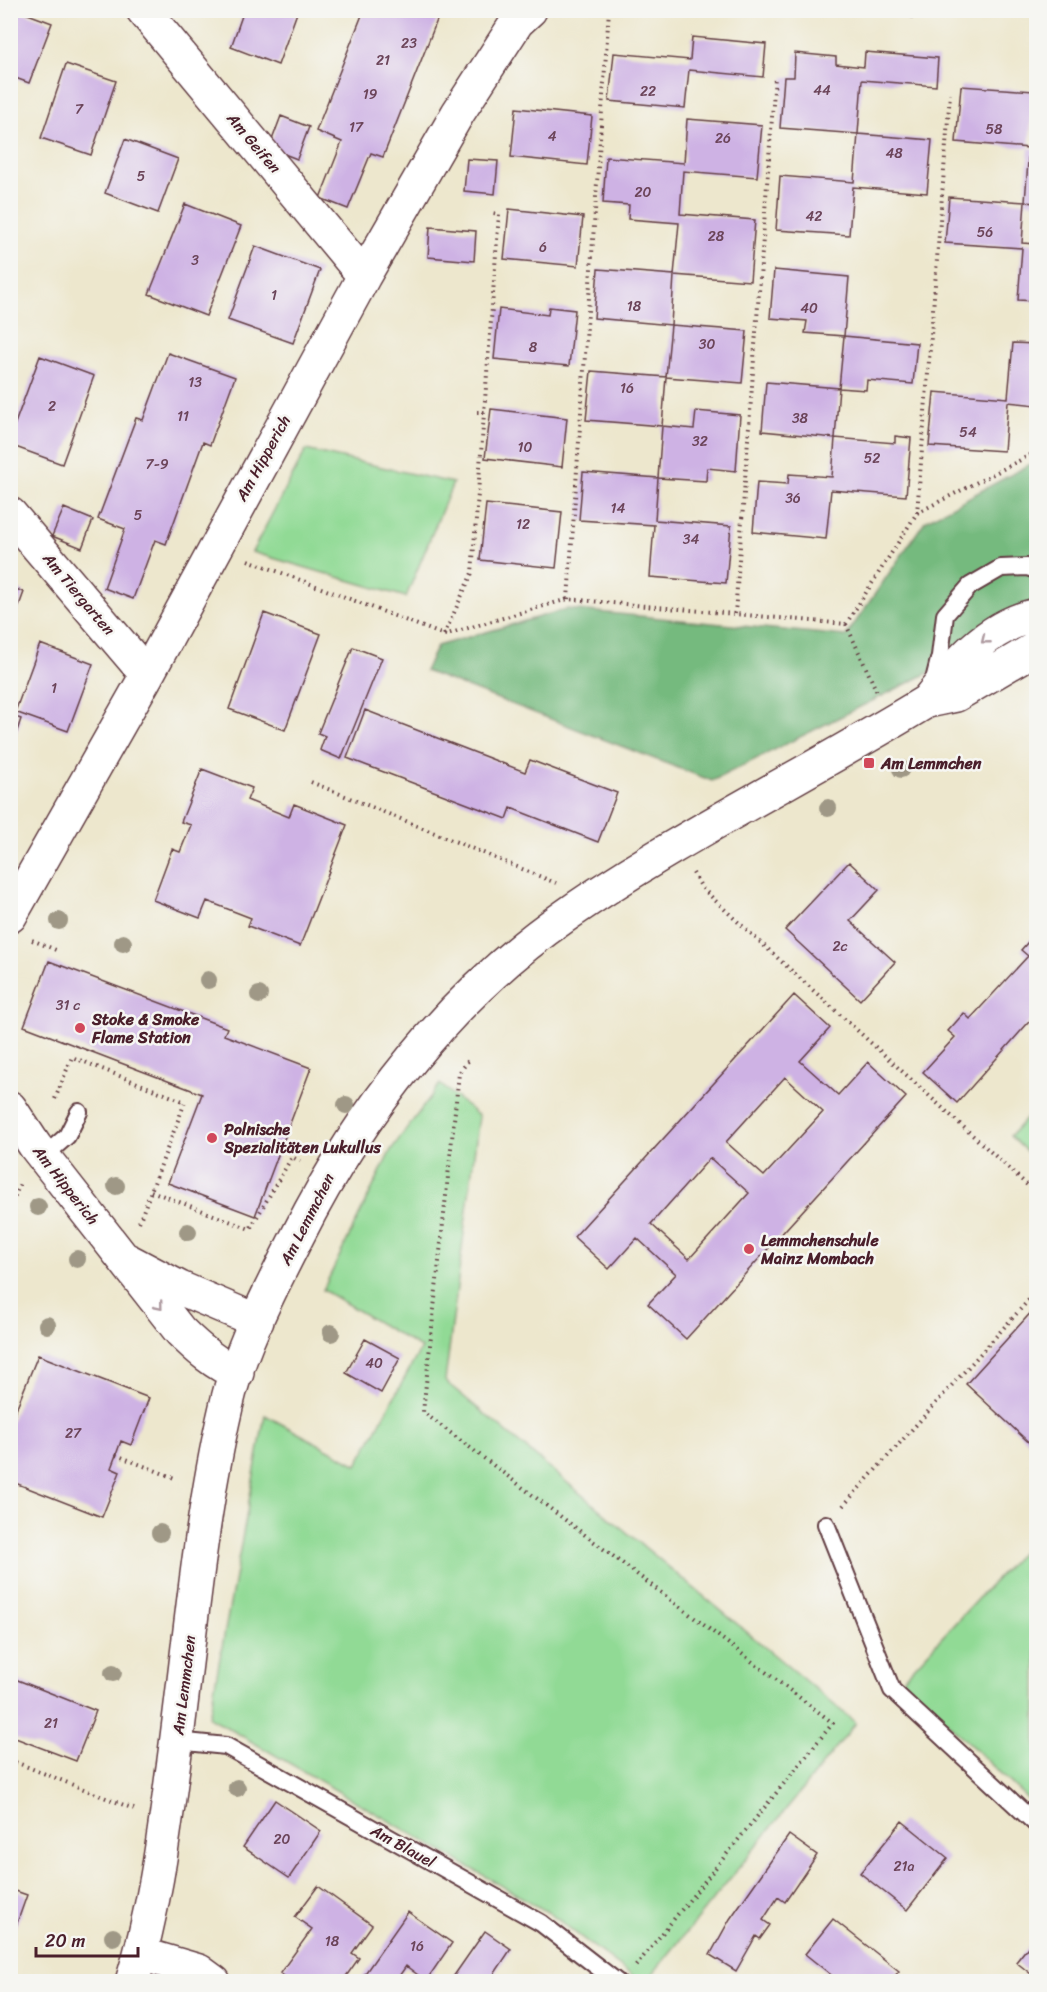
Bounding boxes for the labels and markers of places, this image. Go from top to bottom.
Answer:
place label: Am Lemmchen [880,749,982,778]
marker: Am Lemmchen [862,756,876,770]
place label: Stoke & Smoke Flame Station [91,1005,200,1052]
marker: Stoke & Smoke Flame Station [73,1021,87,1035]
place label: Polnische Spezialitäten Lukullus [223,1115,382,1162]
marker: Polnische Spezialitäten Lukullus [205,1131,219,1145]
place label: Lemmchenschule Mainz Mombach [760,1226,879,1273]
marker: Lemmchenschule Mainz Mombach [742,1242,756,1256]

